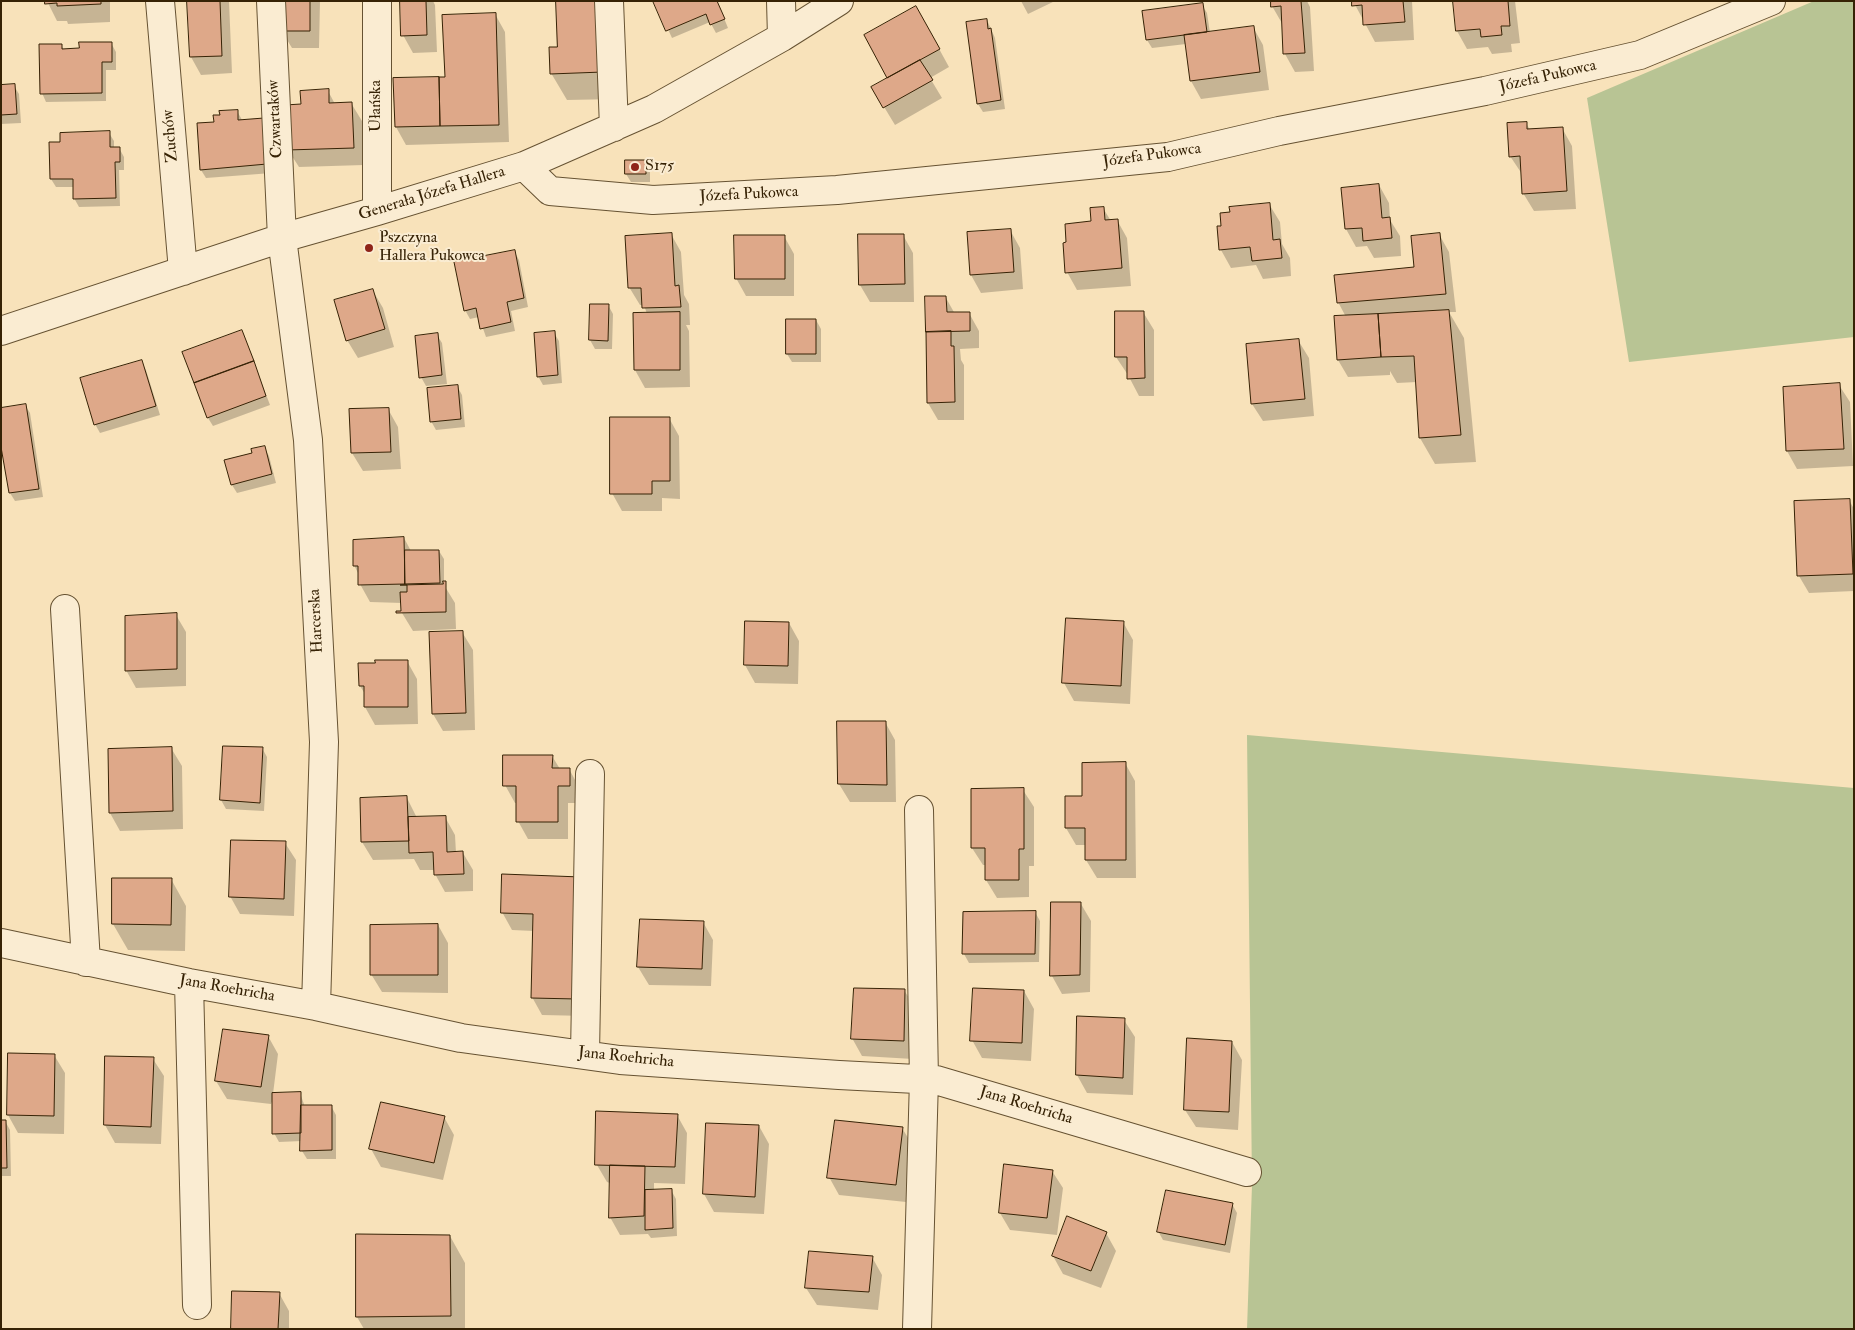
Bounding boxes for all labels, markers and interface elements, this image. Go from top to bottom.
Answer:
street label: Józefa Pukowca [1498,57,1598,97]
street label: Czwartaków [264,79,288,159]
street label: Ułańska [367,80,387,132]
street label: Zuchów [159,109,183,163]
street label: Józefa Pukowca [1102,140,1202,172]
place label: S175 [645,157,674,177]
marker: S175 [629,161,641,173]
street label: Generała Józefa Hallera [356,163,508,225]
street label: Józefa Pukowca [699,183,799,207]
place label: Pszczyna Hallera Pukowca [379,229,485,267]
marker: Pszczyna Hallera Pukowca [363,242,375,254]
street label: Harcerska [306,588,328,654]
street label: Jana Roehricha [178,971,276,1007]
street label: Jana Roehricha [577,1043,675,1073]
street label: Jana Roehricha [977,1083,1075,1129]

